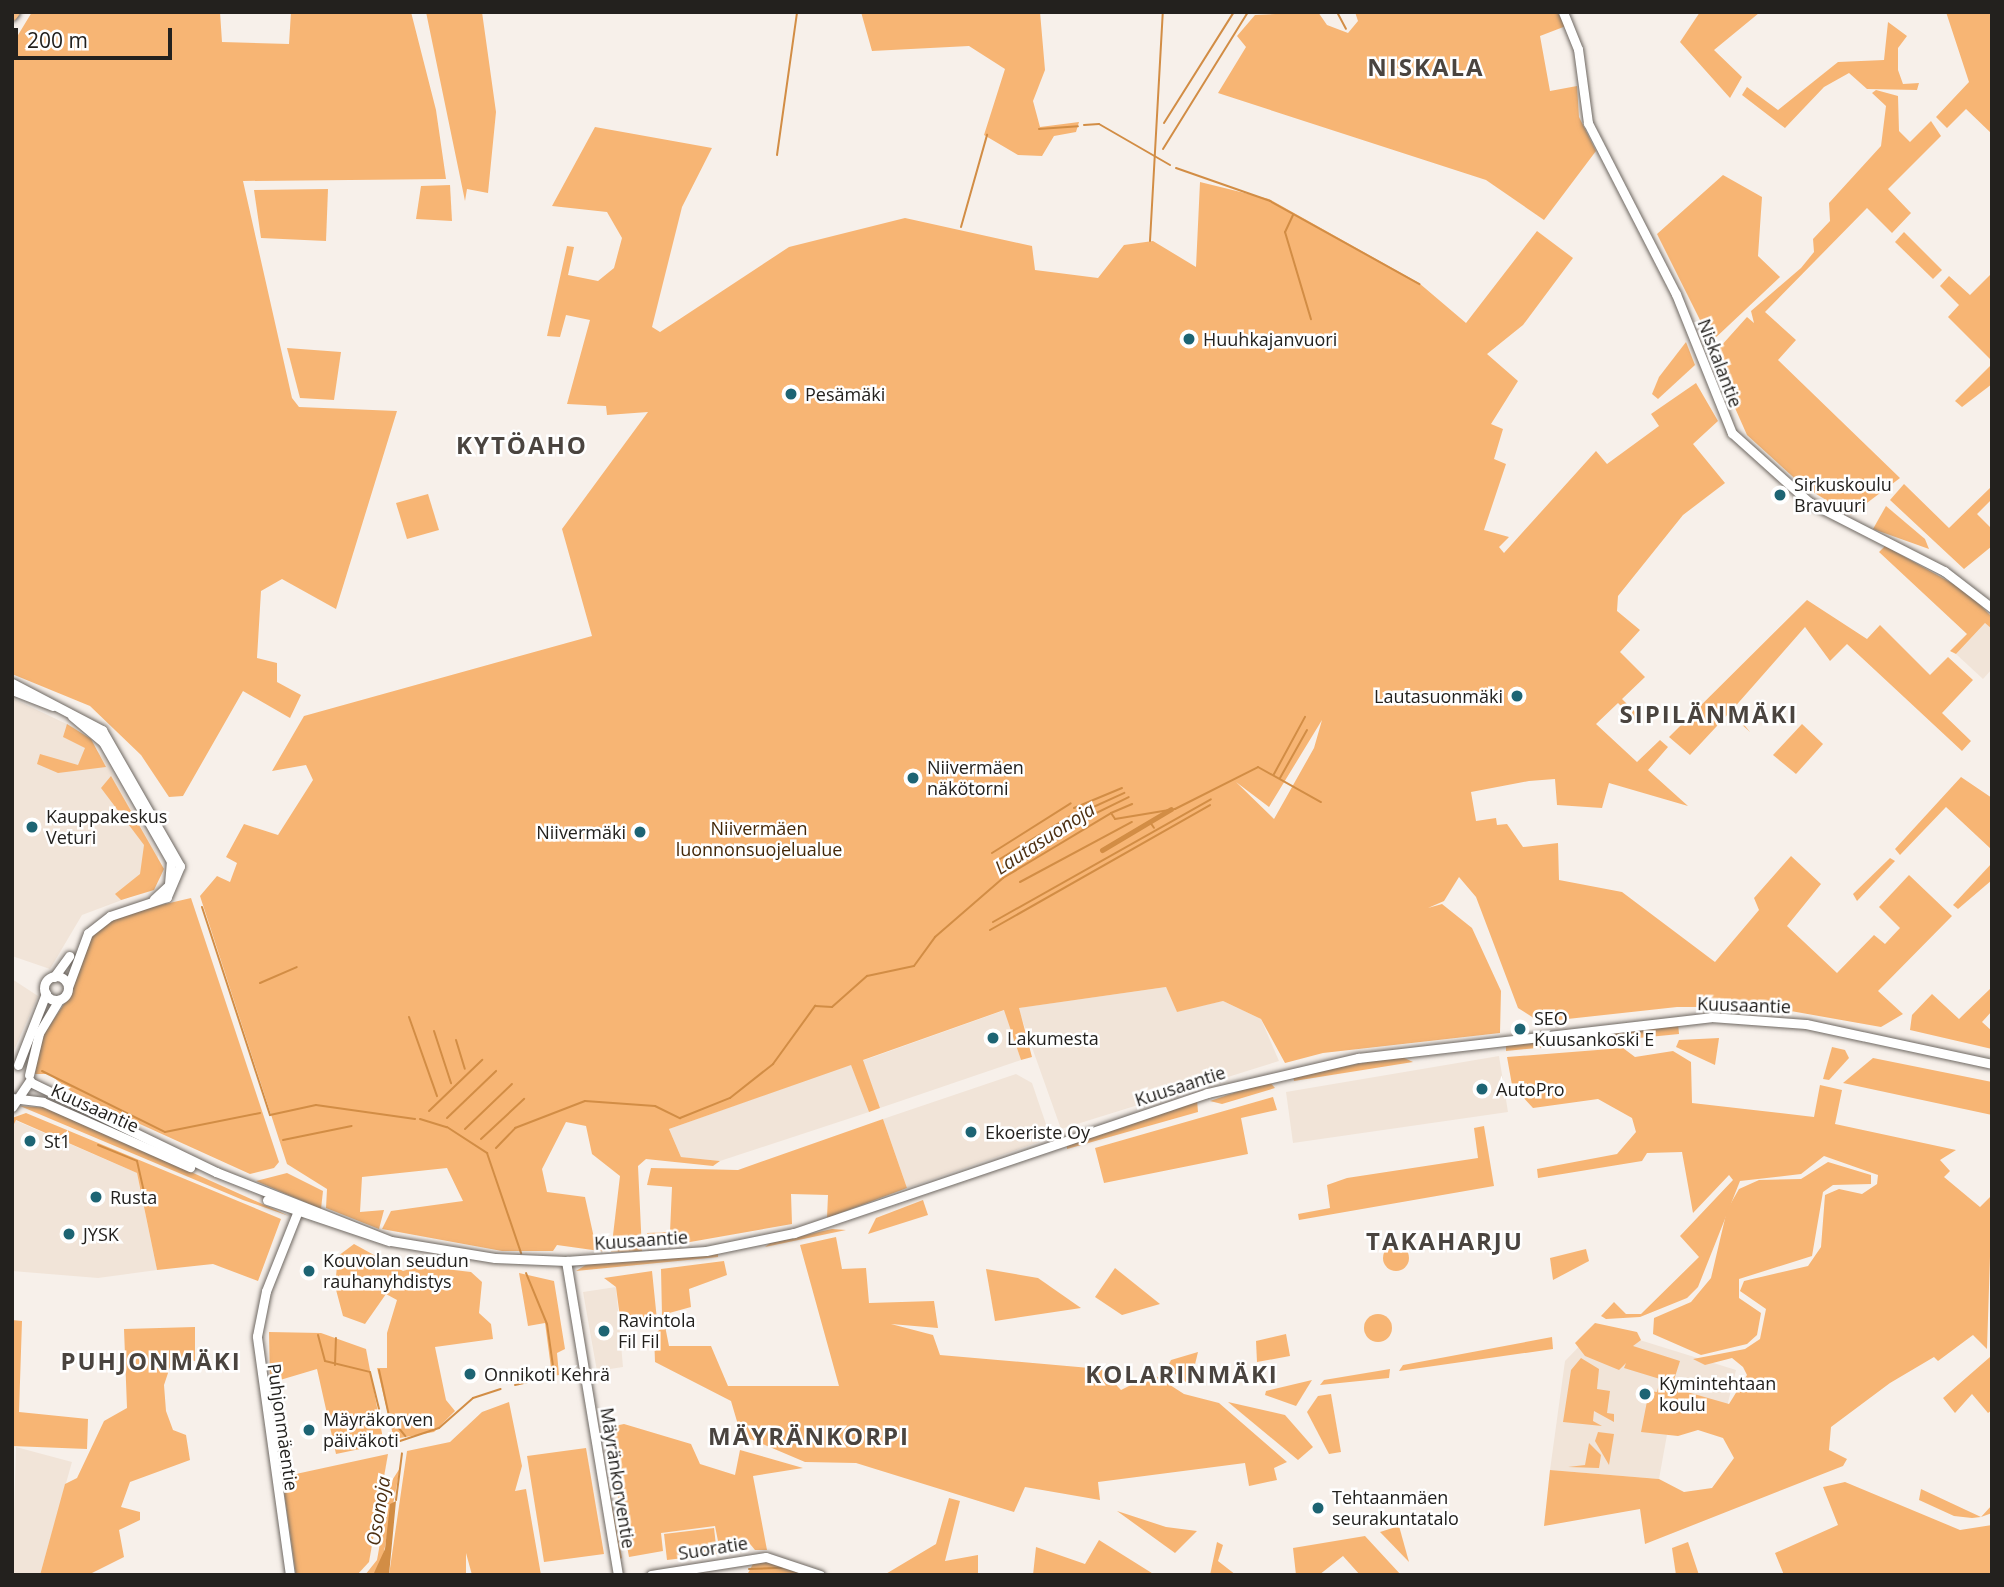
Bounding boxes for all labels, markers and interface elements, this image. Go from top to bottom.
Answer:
scale bar [18,14,175,58]
text: 200 m [27,26,88,54]
district label: NISKALA [1368,53,1484,81]
street label: Niskalantie [1693,316,1747,410]
place label: Huuhkajanvuori [1203,328,1337,350]
marker: Huuhkajanvuori [1181,331,1197,347]
place label: Pesämäki [805,383,885,405]
marker: Pesämäki [783,386,799,402]
district label: KYTÖAHO [457,431,587,459]
place label: Sirkuskoulu Bravuuri [1794,474,1892,516]
marker: Sirkuskoulu Bravuuri [1772,487,1788,503]
place label: Lautasuonmäki [1374,685,1503,707]
marker: Lautasuonmäki [1509,688,1525,704]
district label: SIPILÄNMÄKI [1621,700,1797,728]
place label: Niivermäen näkötorni [927,757,1024,800]
marker: Niivermäen näkötorni [905,770,921,786]
water label: Lautasuonoja [991,798,1099,880]
place label: Kauppakeskus Veturi [46,806,167,848]
park label: Niivermäen luonnonsuojelualue [676,818,842,860]
marker: Kauppakeskus Veturi [24,819,40,835]
place label: Niivermäki [536,821,626,843]
marker: Niivermäki [632,824,648,840]
street label: Kuusaantie [1697,993,1791,1017]
place label: SEO Kuusankoski E [1534,1008,1654,1050]
marker: SEO Kuusankoski E [1512,1021,1528,1037]
place label: Lakumesta [1007,1027,1099,1049]
marker: Lakumesta [985,1030,1001,1046]
street label: Kuusaantie [1132,1061,1228,1111]
place label: AutoPro [1496,1078,1565,1100]
street label: Kuusaantie [48,1079,142,1137]
marker: AutoPro [1474,1081,1490,1097]
place label: Ekoeriste Oy [985,1121,1090,1143]
marker: Ekoeriste Oy [963,1124,979,1140]
place label: St1 [44,1130,71,1152]
marker: St1 [22,1133,38,1149]
place label: Rusta [110,1186,157,1208]
marker: Rusta [88,1189,104,1205]
place label: JYSK [83,1223,119,1245]
marker: JYSK [61,1226,77,1242]
street label: Kuusaantie [593,1226,689,1254]
district label: TAKAHARJU [1367,1227,1523,1255]
place label: Kouvolan seudun rauhanyhdistys [323,1250,469,1292]
marker: Kouvolan seudun rauhanyhdistys [301,1263,317,1279]
place label: Ravintola Fil Fil [618,1310,695,1352]
marker: Ravintola Fil Fil [596,1323,612,1339]
district label: PUHJONMÄKI [62,1347,240,1375]
district label: KOLARINMÄKI [1087,1360,1277,1388]
street label: Puhjonmäentie [263,1362,303,1492]
place label: Onnikoti Kehrä [484,1363,610,1385]
marker: Onnikoti Kehrä [462,1366,478,1382]
place label: Kymintehtaan koulu [1659,1373,1776,1416]
marker: Kymintehtaan koulu [1637,1386,1653,1402]
street label: Mäyränkorventie [596,1406,640,1550]
place label: Mäyräkorven päiväkoti [323,1409,433,1452]
marker: Mäyräkorven päiväkoti [301,1422,317,1438]
district label: MÄYRÄNKORPI [709,1422,909,1450]
water label: Osonoja [362,1475,396,1547]
place label: Tehtaanmäen seurakuntatalo [1332,1487,1459,1530]
marker: Tehtaanmäen seurakuntatalo [1310,1500,1326,1516]
street label: Suoratie [677,1532,749,1564]

